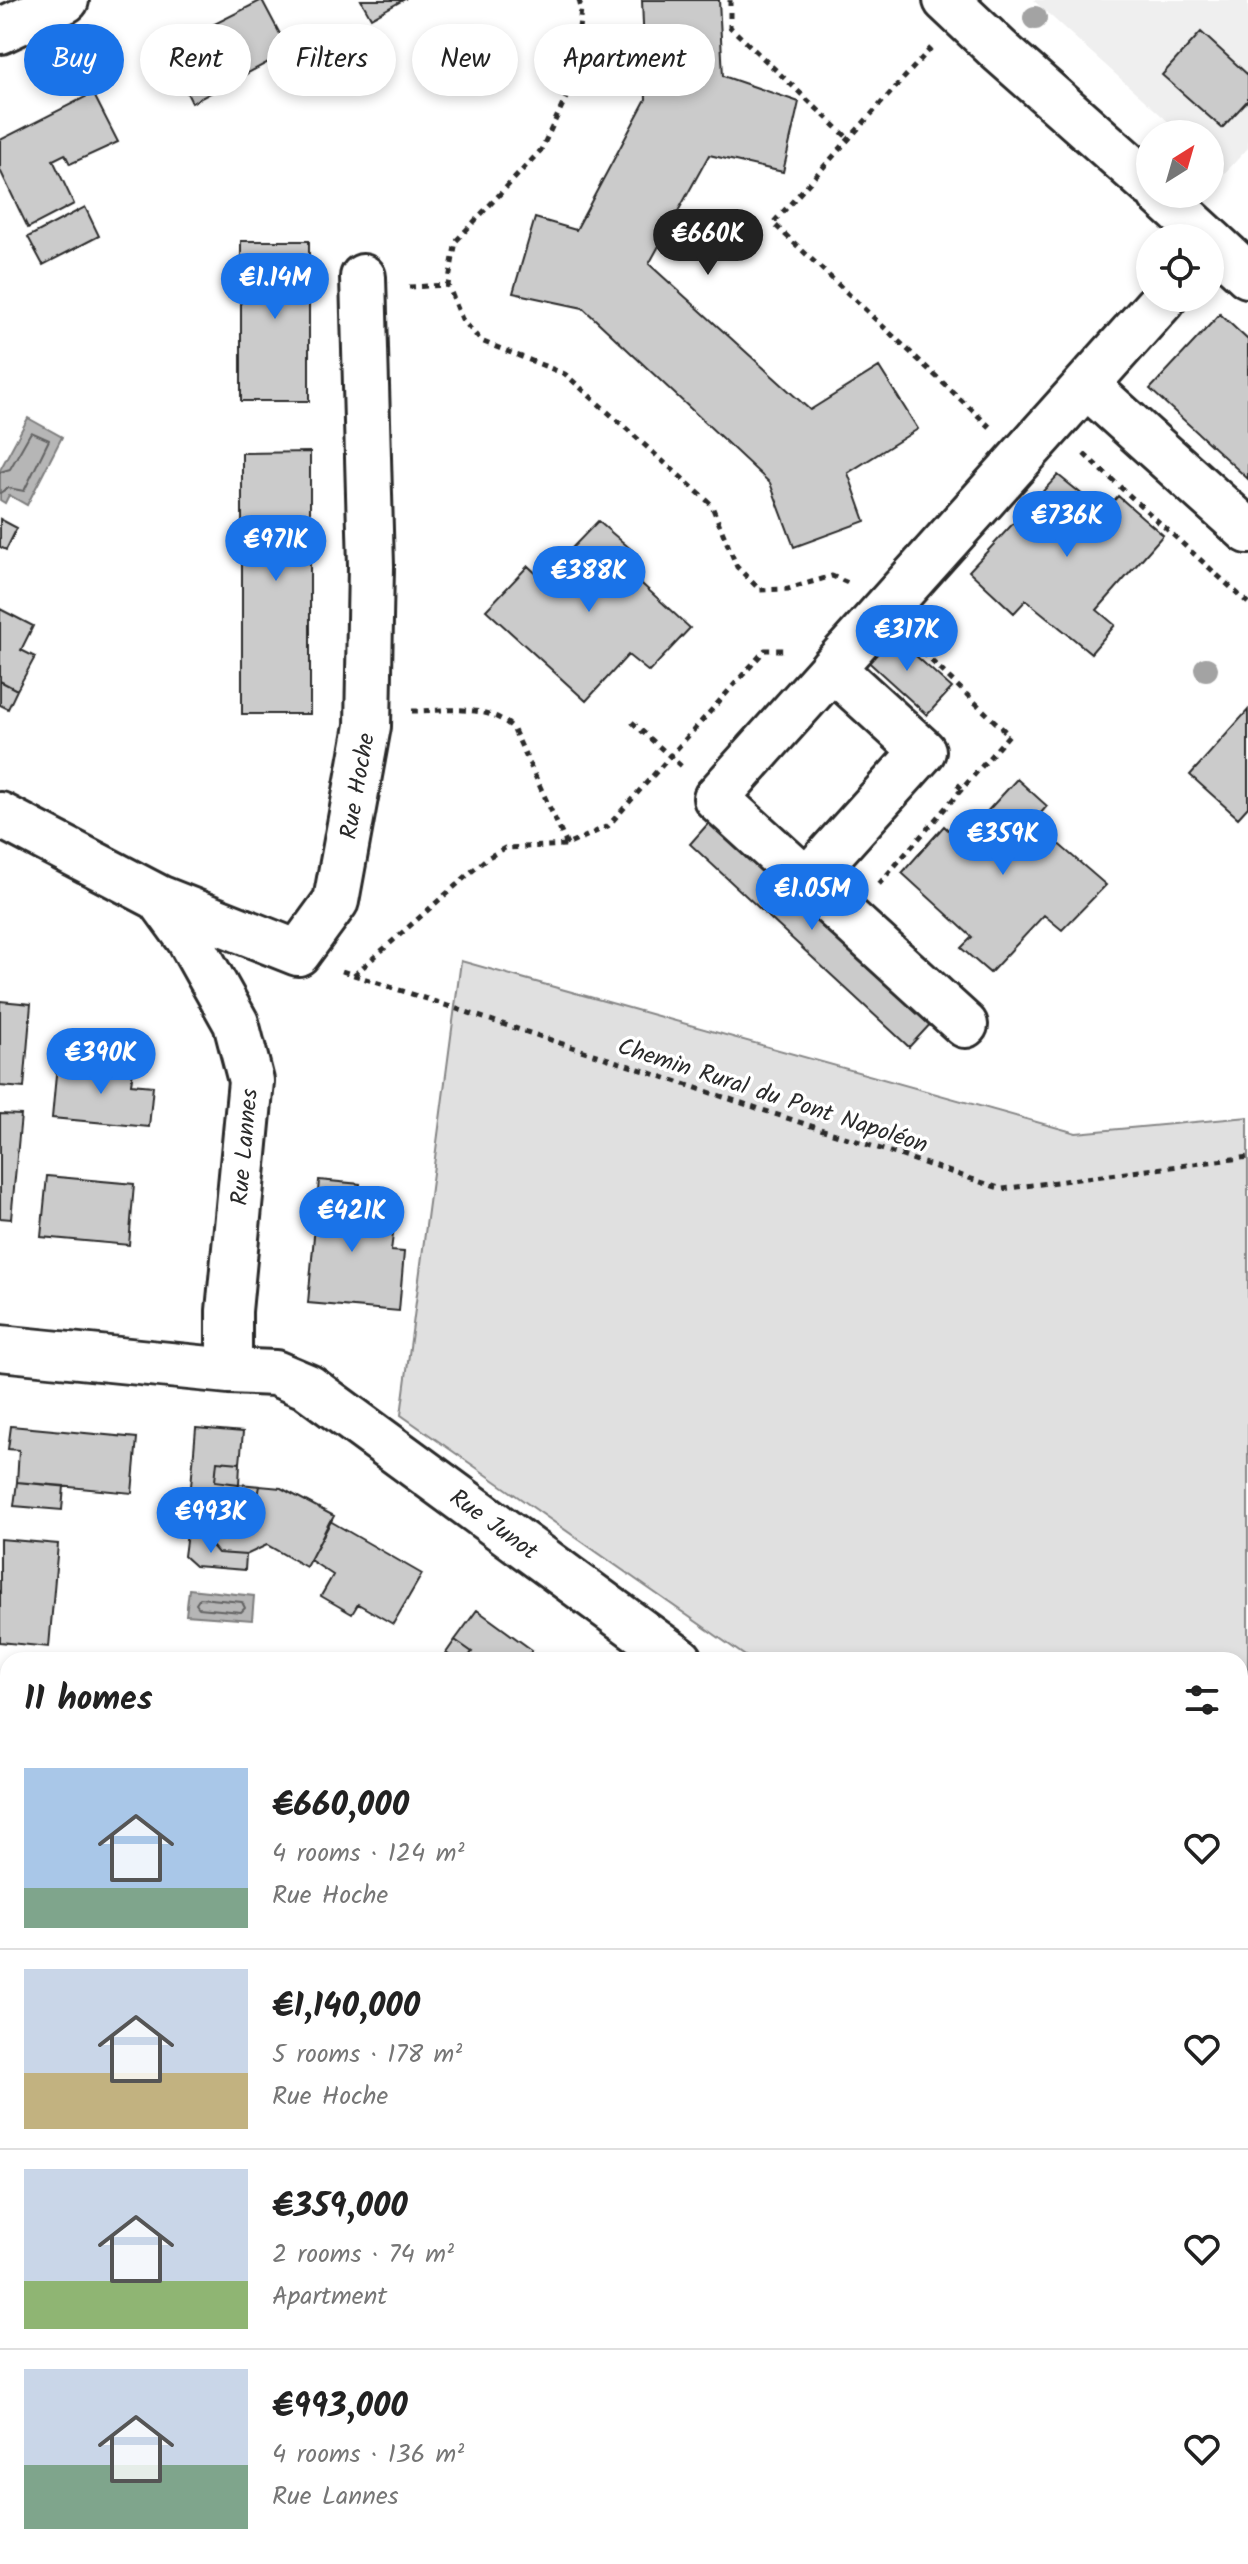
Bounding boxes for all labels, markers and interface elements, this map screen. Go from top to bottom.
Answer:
chip: Buy [24,24,124,96]
chip: Rent [140,24,251,96]
chip: Filters [267,24,396,96]
chip: New [412,24,518,96]
chip: Apartment [534,24,715,96]
north arrow [1136,120,1224,208]
map controls [1136,120,1224,312]
pin: €660K [652,209,764,277]
text: €660K [671,214,745,256]
button: locate [1136,224,1224,312]
pin: €1.14M [210,253,340,321]
text: €1.14M [239,258,311,300]
pin: €736K [1011,491,1123,559]
text: €736K [1031,496,1103,538]
pin: €971K [220,515,332,583]
text: €971K [243,520,309,562]
pin: €388K [533,546,645,614]
text: €388K [550,551,628,593]
pin: €317K [851,605,963,673]
text: €317K [874,610,940,652]
street label: Rue Hoche [330,730,387,842]
pin: €359K [947,809,1059,877]
text: €359K [967,814,1039,856]
pin: €1.05M [747,864,877,932]
text: €1.05M [774,869,850,911]
pin: €390K [45,1028,157,1096]
street label: Chemin Rural du Pont Napoléon [612,1028,933,1165]
text: €390K [65,1033,137,1075]
street label: Rue Lannes [221,1087,270,1207]
pin: €421K [296,1186,408,1254]
text: €421K [317,1191,387,1233]
street label: Rue Junot [441,1480,546,1571]
pin: €993K [155,1487,267,1555]
text: €993K [175,1492,247,1534]
text: 11 homes [24,1673,153,1727]
icon: filters [1180,1678,1224,1722]
text: €660,000 [272,1779,409,1833]
icon: home [88,1800,184,1896]
icon: heart [1180,1826,1224,1870]
text: 4 rooms · 124 m² [272,1833,464,1875]
text: Rue Hoche [272,1875,388,1917]
text: €1,140,000 [272,1980,420,2034]
icon: home [88,2001,184,2097]
icon: heart [1180,2027,1224,2071]
text: 5 rooms · 178 m² [272,2034,462,2076]
text: Rue Hoche [272,2076,388,2118]
text: €359,000 [272,2180,408,2234]
icon: home [88,2201,184,2297]
icon: heart [1180,2227,1224,2271]
text: 2 rooms · 74 m² [272,2234,454,2276]
text: Apartment [272,2276,387,2318]
text: €993,000 [272,2380,408,2434]
icon: home [88,2401,184,2497]
icon: heart [1180,2427,1224,2471]
text: 4 rooms · 136 m² [272,2434,464,2476]
text: Rue Lannes [272,2476,399,2518]

